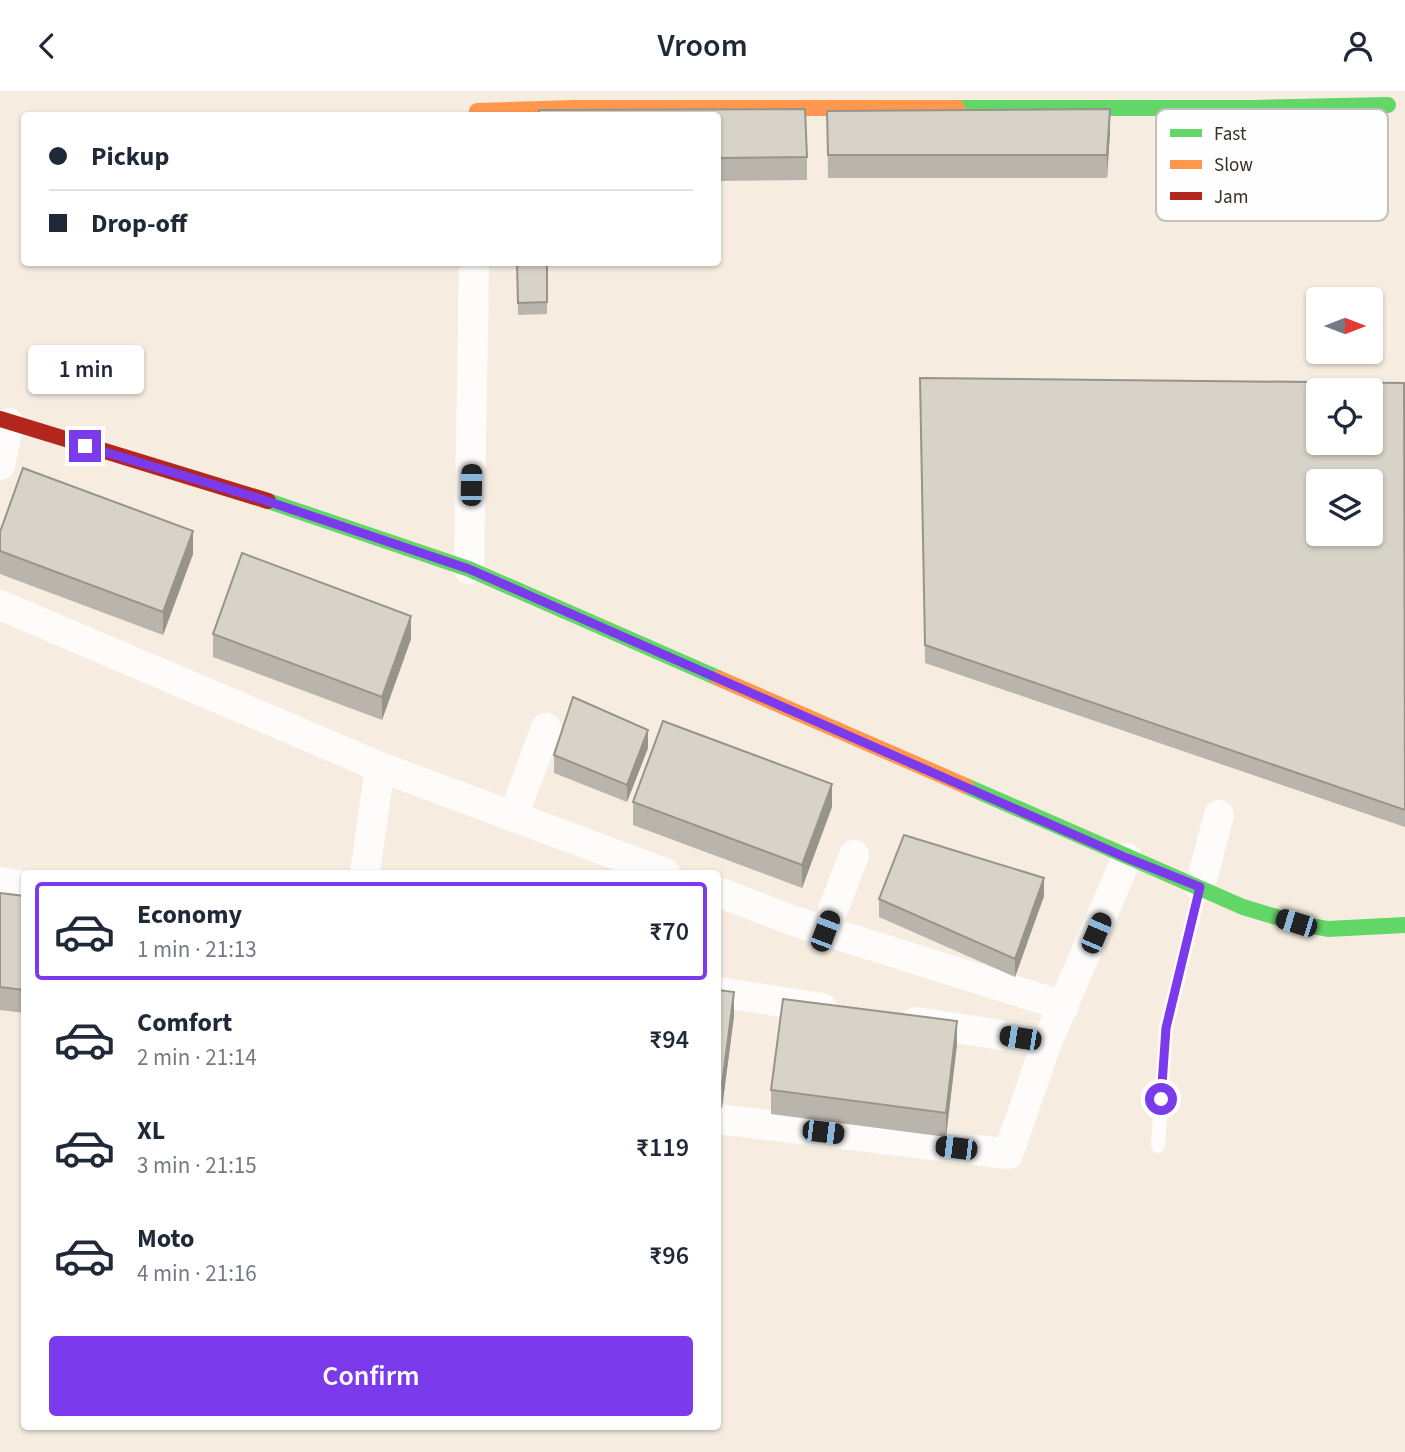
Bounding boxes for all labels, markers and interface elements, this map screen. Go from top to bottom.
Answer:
text: Vroom [657,23,748,69]
icon: back [28,27,66,65]
icon: person [1339,27,1377,65]
legend [1156,109,1388,221]
text: Fast [1214,121,1247,148]
text: Pickup [91,138,169,175]
text: Slow [1214,152,1253,179]
text: Jam [1214,184,1248,211]
text: Drop-off [91,205,187,242]
north arrow [1306,287,1382,364]
map controls [1306,287,1383,546]
callout: 1 min [27,345,143,393]
text: 1 min [59,353,113,386]
button: locate [1306,378,1383,455]
route end [69,430,101,462]
car [461,464,482,506]
button: layers [1306,469,1383,546]
text: Economy [137,896,242,933]
icon: car [53,900,116,963]
car [1273,907,1320,939]
car [808,908,843,954]
car [1079,910,1114,956]
text: ₹70 [649,913,689,950]
text: 1 min · 21:13 [137,933,257,966]
text: Comfort [137,1004,232,1041]
icon: car [53,1008,116,1071]
text: ₹94 [649,1021,689,1058]
car [998,1024,1043,1052]
text: 2 min · 21:14 [137,1041,257,1074]
route start [1145,1083,1177,1115]
text: XL [137,1112,165,1149]
icon: car [53,1116,116,1179]
car [801,1119,846,1145]
text: ₹119 [636,1129,689,1166]
car [934,1135,979,1161]
text: 3 min · 21:15 [137,1149,257,1182]
text: Moto [137,1220,194,1257]
icon: car [53,1224,116,1287]
text: ₹96 [649,1237,689,1274]
text: 4 min · 21:16 [137,1257,257,1290]
button: Confirm [49,1336,693,1416]

